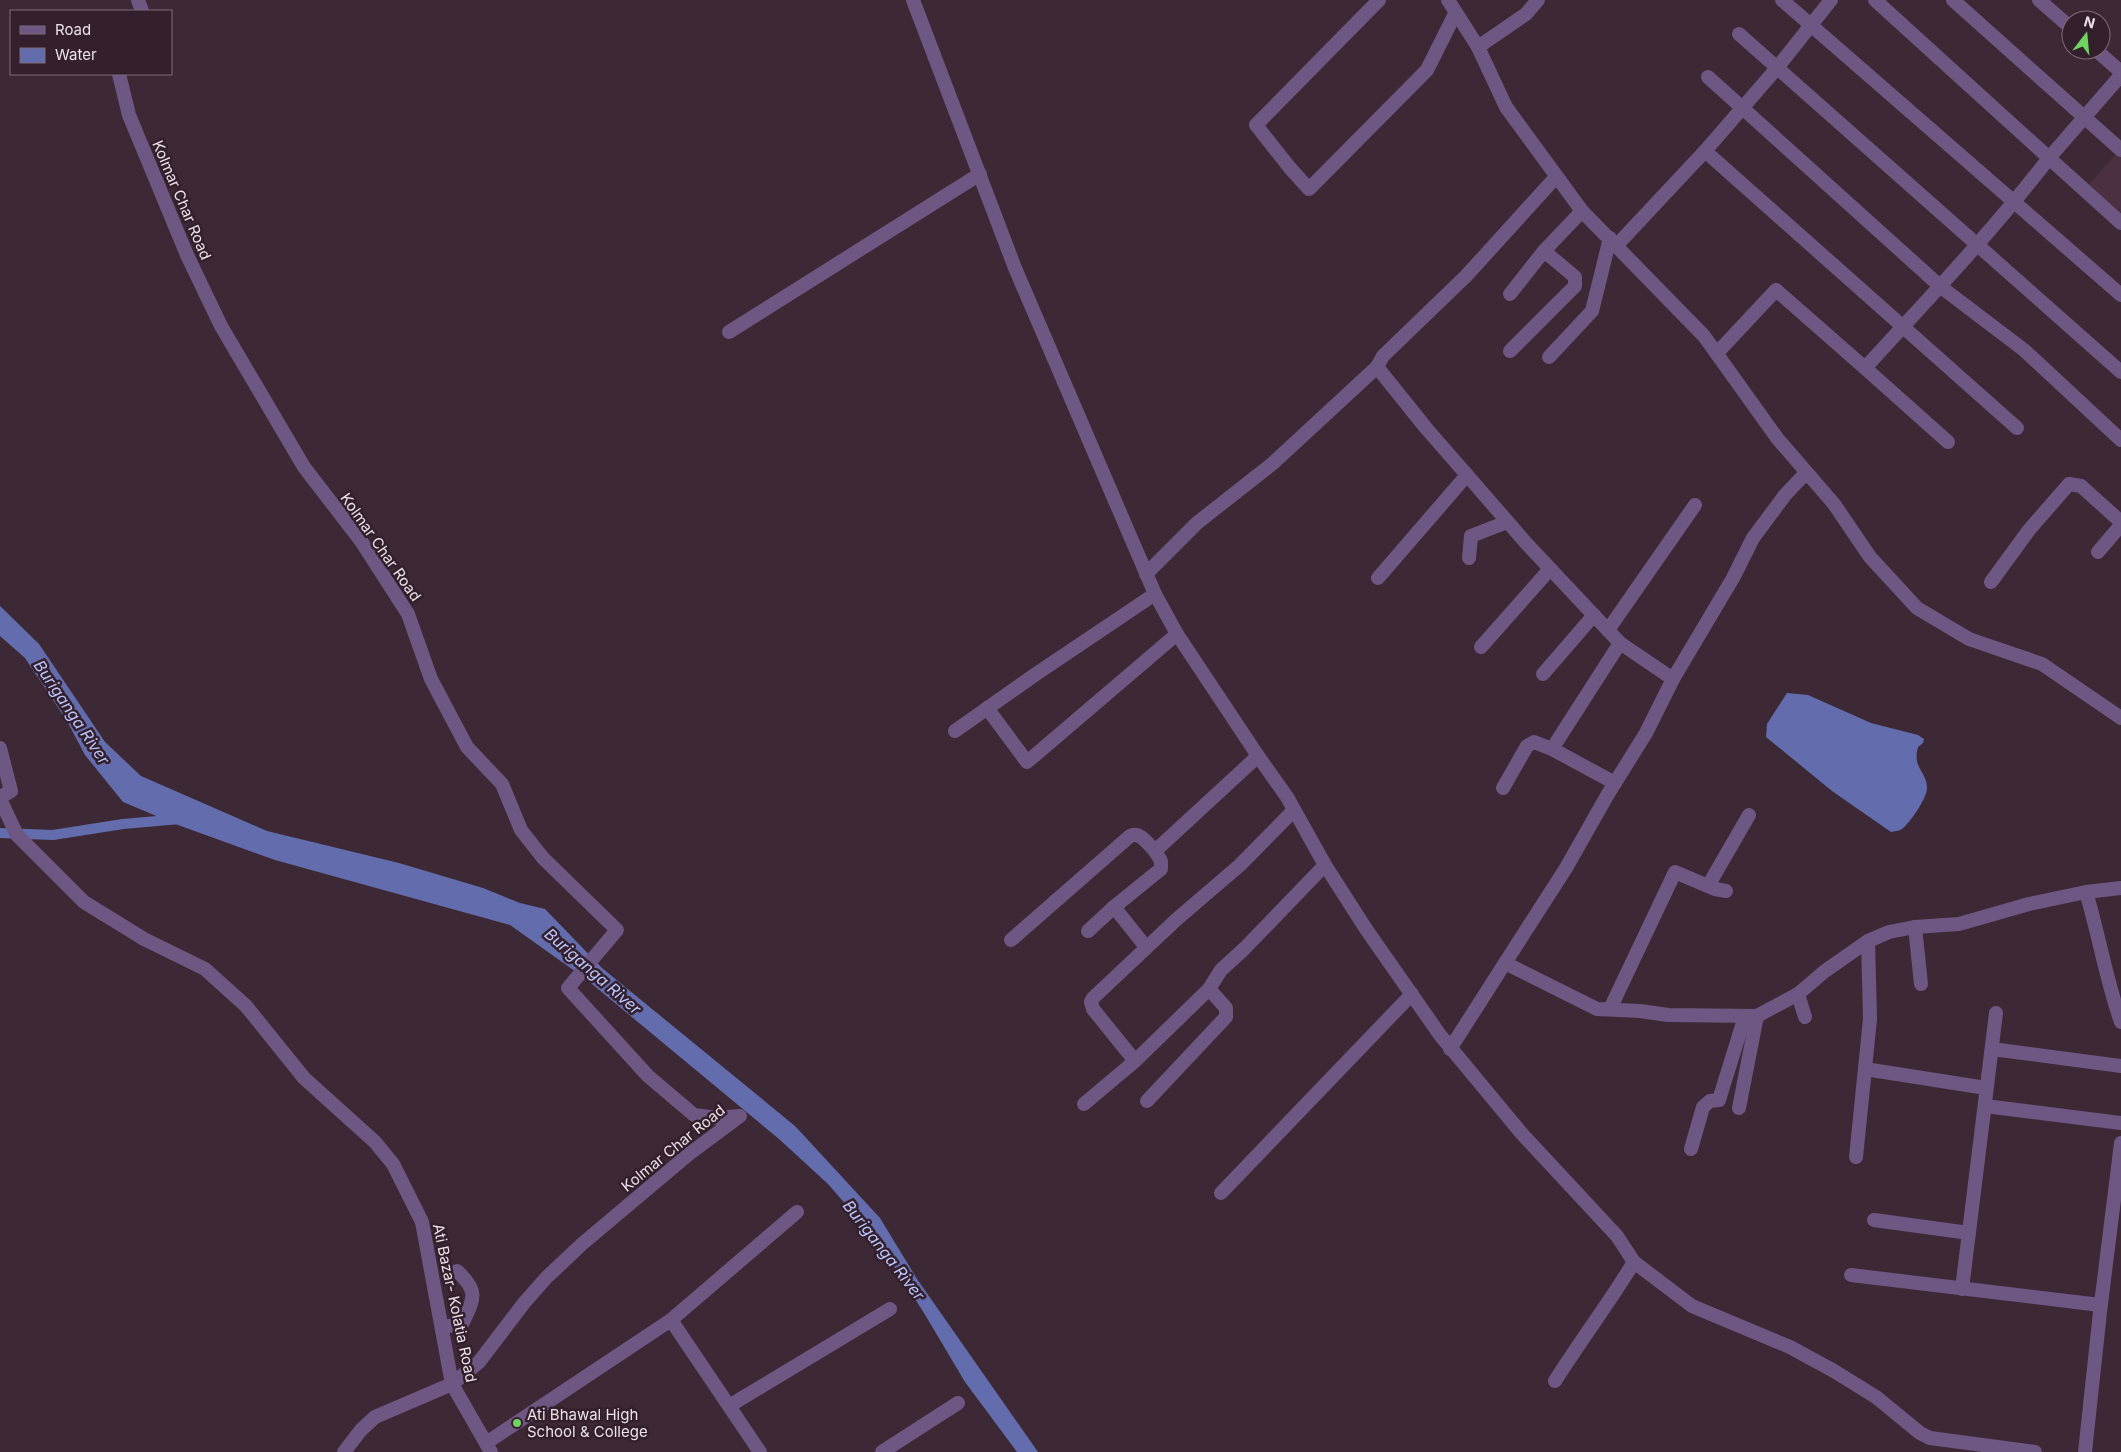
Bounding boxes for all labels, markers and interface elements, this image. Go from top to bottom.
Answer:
legend [10,10,172,75]
north arrow [2061,10,2111,60]
text: N [2082,12,2097,32]
text: Road [55,20,91,39]
text: Water [55,45,97,64]
street label: Kolmar Char Road [148,137,216,263]
street label: Kolmar Char Road [337,489,425,605]
water label: Buriganga River [30,656,115,769]
water label: Buriganga River [541,924,646,1019]
street label: Kolmar Char Road [617,1100,729,1196]
water label: Buriganga River [839,1196,930,1305]
street label: Ati Bazar- Kolatia Road [429,1222,481,1384]
place label: Ati Bhawal High School & College [527,1405,648,1441]
marker: Ati Bhawal High School & College [511,1417,523,1429]

